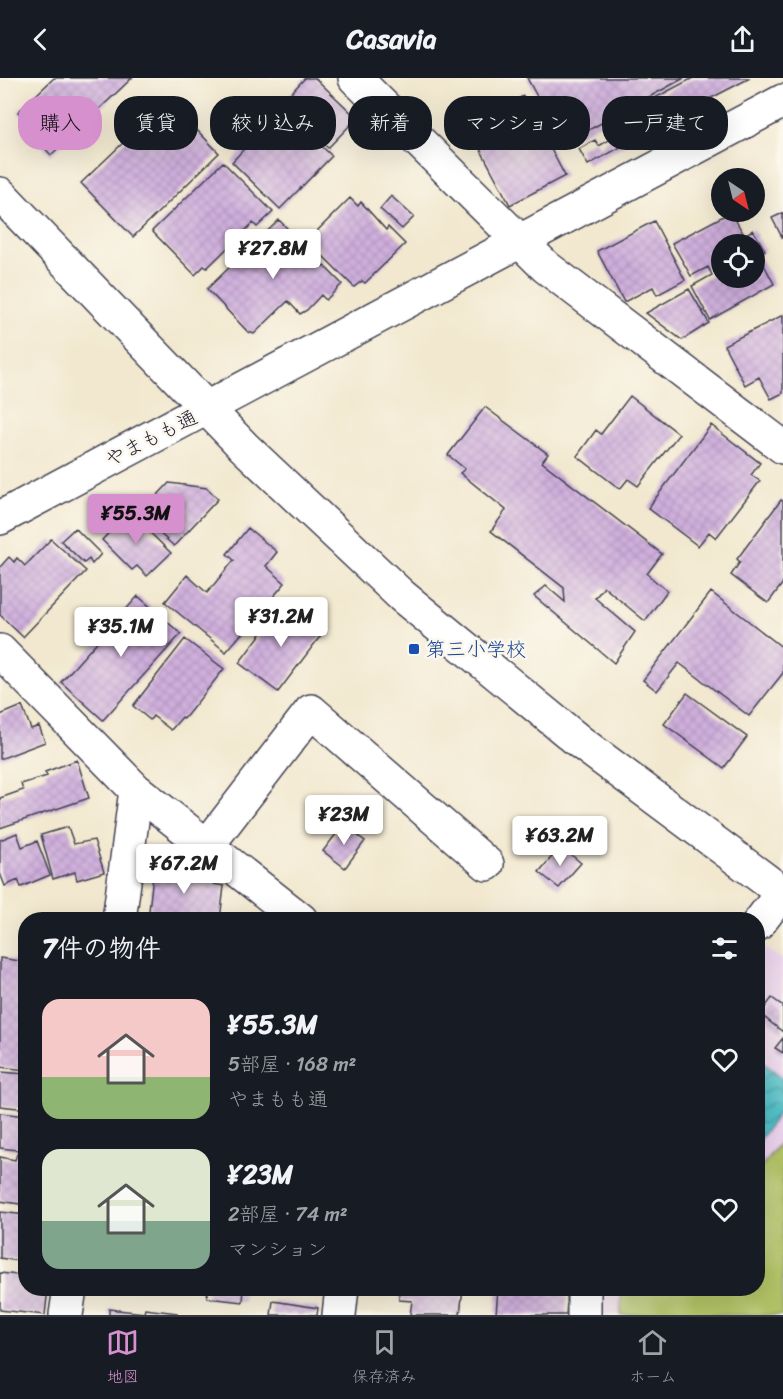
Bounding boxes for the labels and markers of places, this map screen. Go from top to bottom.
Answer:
pin: ¥27.8M [224,229,322,280]
pin: ¥55.3M [87,494,185,545]
pin: ¥31.2M [232,597,330,648]
pin: ¥35.1M [72,607,170,658]
place label: 第三小学校 [426,632,526,667]
marker: 第三小学校 [407,642,421,656]
pin: ¥23M [308,795,380,846]
pin: ¥63.2M [511,816,609,867]
pin: ¥67.2M [135,844,233,895]

